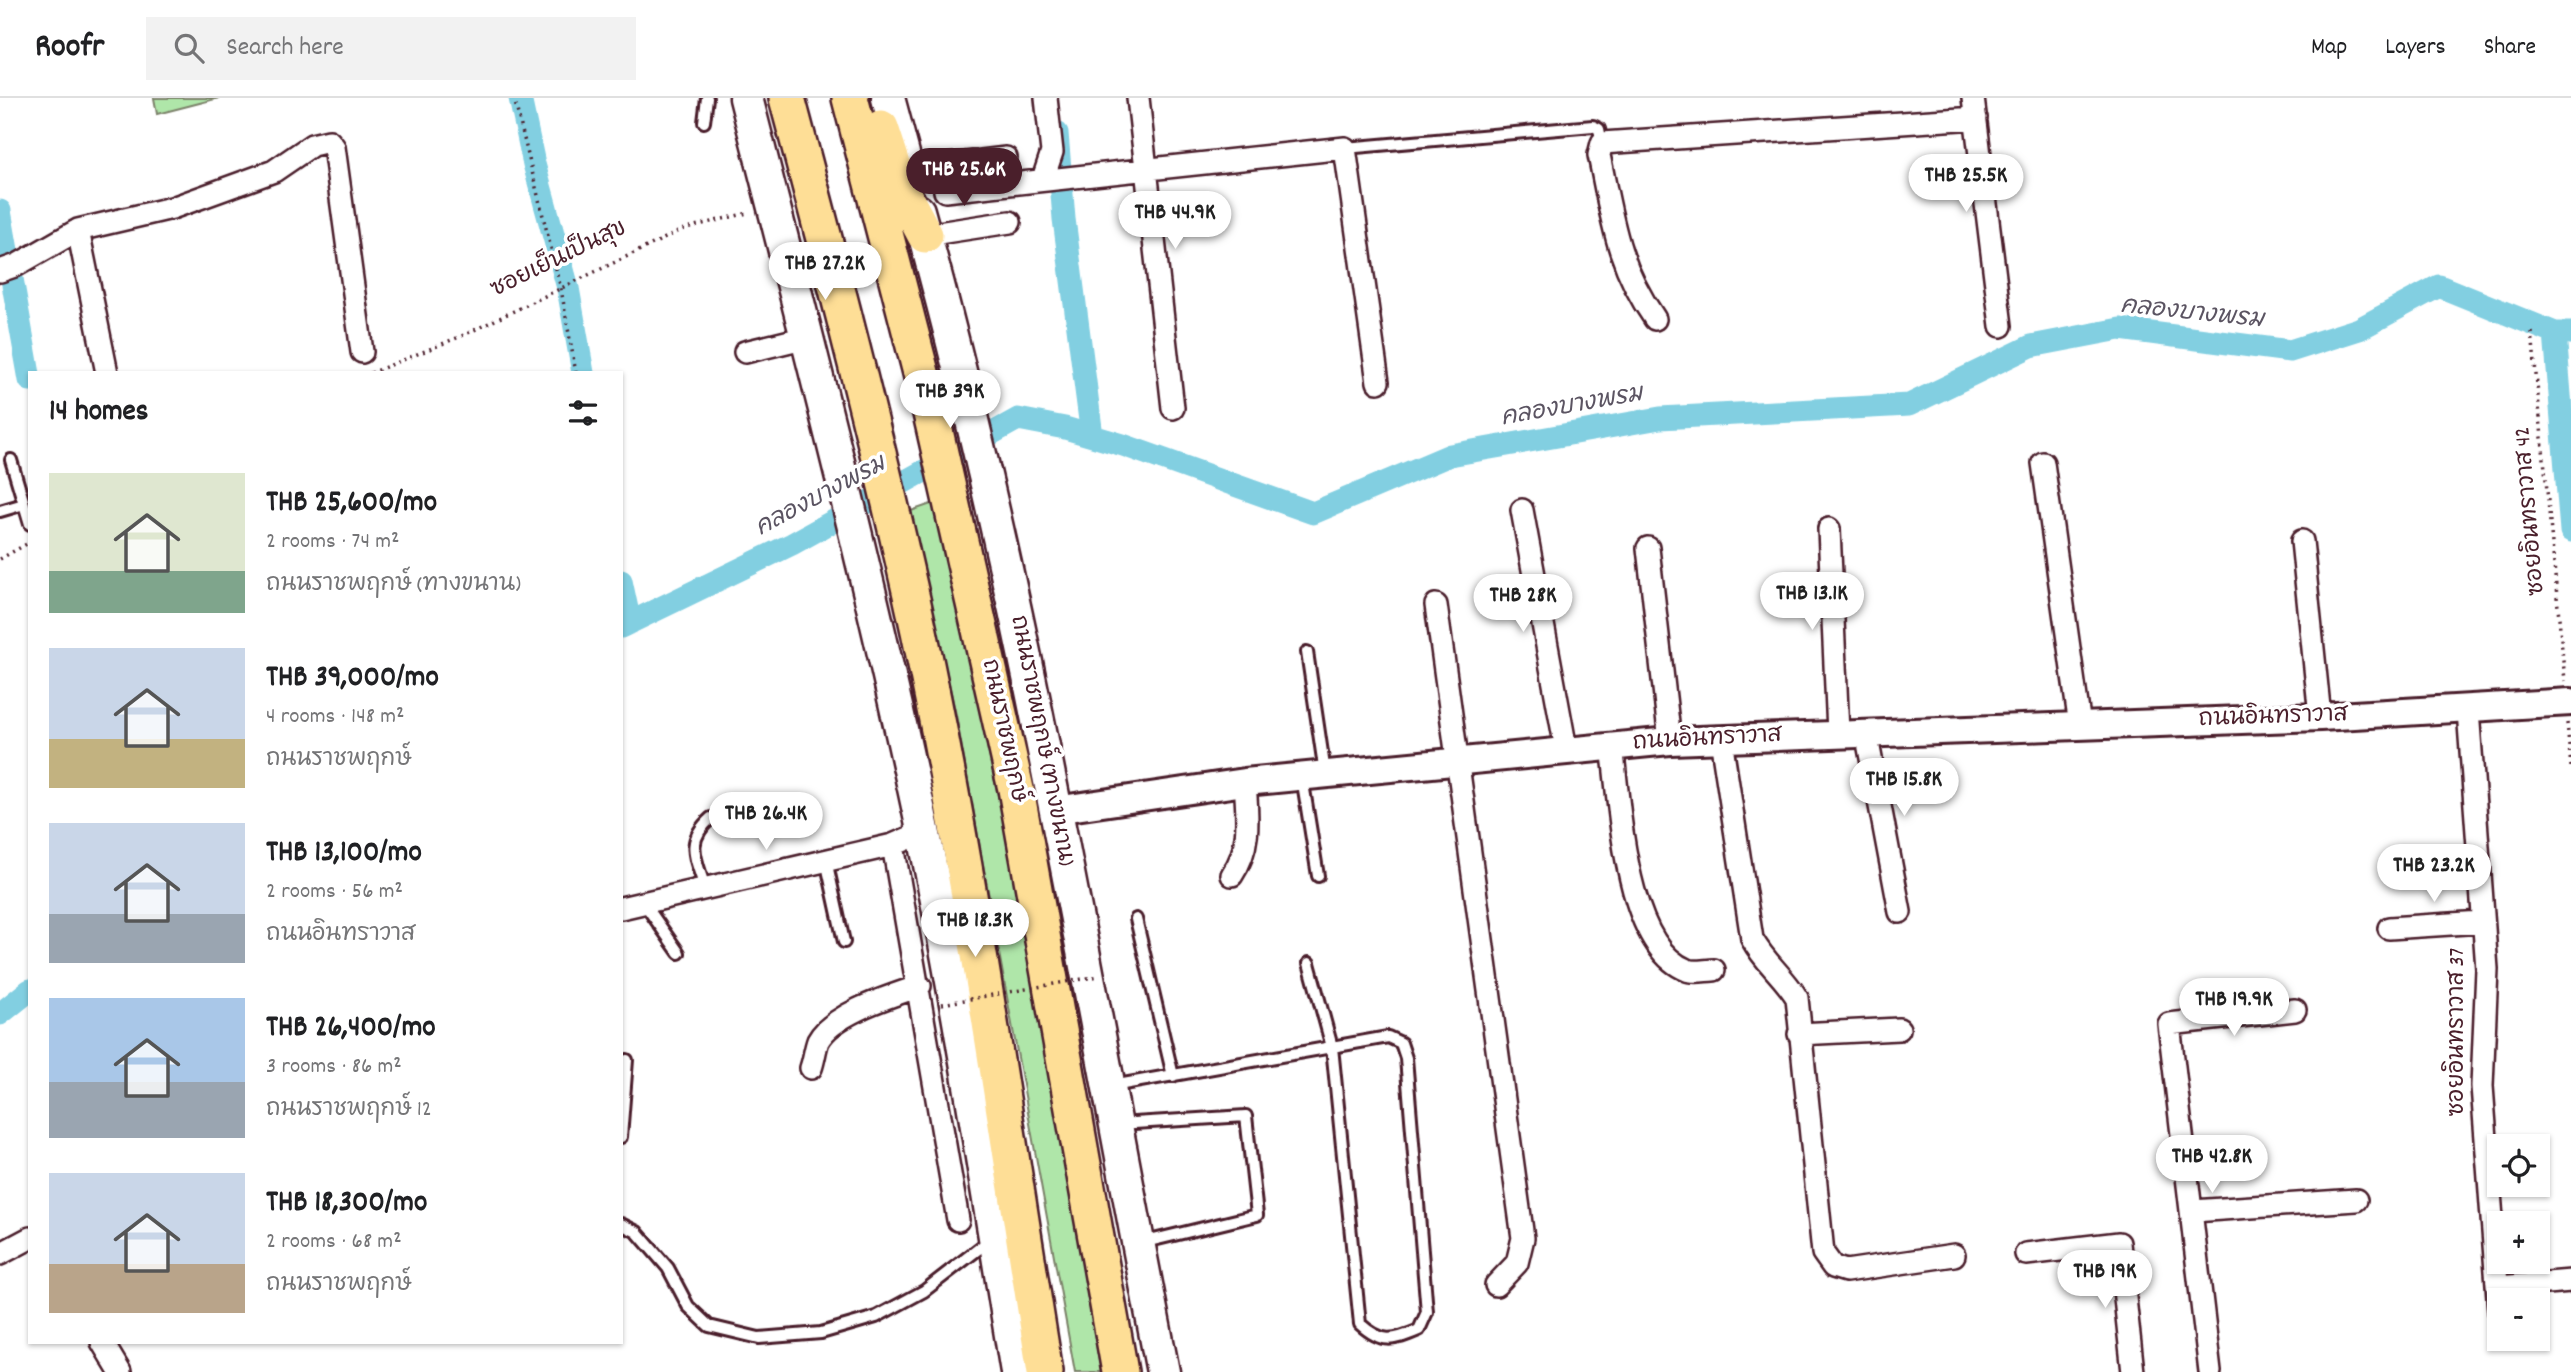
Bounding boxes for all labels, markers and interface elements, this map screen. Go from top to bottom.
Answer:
search box [146,17,636,80]
text: Roofr [35,25,104,72]
icon: search [170,29,208,67]
text: Search here [226,30,344,67]
text: Map [2311,31,2347,65]
text: Layers [2385,31,2446,65]
text: Share [2484,31,2536,65]
pin: THB 25.6K [884,148,1044,208]
text: THB 25.6K [922,154,1006,187]
pin: THB 25.5K [1886,155,2046,214]
text: THB 25.5K [1925,160,2007,193]
pin: THB 44.9K [1095,192,1255,251]
text: THB 44.9K [1134,197,1216,230]
street label: ซอยเย็นเป็นสุข [484,210,632,307]
pin: THB 27.2K [745,242,905,302]
text: THB 27.2K [785,248,865,281]
water label: คลองบางพรม [2119,290,2267,339]
pin: THB 39K [885,370,1015,430]
text: THB 39K [916,376,984,409]
water label: คลองบางพรม [1498,377,1648,436]
text: 14 homes [49,392,148,435]
icon: filters [564,394,602,432]
street label: ซอยอินทราวาส 42 [2506,425,2555,597]
water label: คลองบางพรม [750,447,894,546]
text: THB 25,600/mo [266,483,437,526]
icon: home [105,501,189,585]
text: 2 rooms · 74 m² [266,526,399,559]
text: ถนนราชพฤกษ์ (ทางขนาน) [266,569,521,602]
pin: THB 13.1K [1732,573,1892,632]
pin: THB 28K [1458,574,1588,634]
text: THB 13.1K [1776,578,1848,611]
text: THB 28K [1489,580,1557,613]
street label: ถนนราชพฤกษ์ (ทางขนาน) [1000,612,1084,869]
street label: ถนนราชพฤกษ์ [972,656,1037,806]
text: THB 39,000/mo [266,658,439,701]
icon: home [105,676,189,760]
street label: ถนนอินทราวาส [2198,698,2350,737]
text: 4 rooms · 148 m² [266,701,404,734]
street label: ถนนอินทราวาส [1632,719,1784,760]
text: ถนนราชพฤกษ์ [266,744,412,777]
pin: THB 15.8K [1824,758,1984,818]
text: THB 15.8K [1866,764,1942,797]
pin: THB 26.4K [686,792,846,852]
text: THB 26.4K [725,798,807,831]
text: THB 13,100/mo [266,833,422,876]
pin: THB 23.2K [2354,844,2514,904]
text: THB 23.2K [2393,850,2475,883]
icon: home [105,851,189,935]
text: 2 rooms · 56 m² [266,876,403,909]
pin: THB 18.3K [895,900,1055,959]
text: THB 18.3K [937,905,1013,938]
text: ถนนอินทราวาส [266,919,415,952]
street label: ซอยอินทราวาส 37 [2441,948,2475,1116]
pin: THB 19.9K [2154,978,2314,1038]
text: THB 19.9K [2195,984,2273,1017]
text: THB 26,400/mo [266,1008,436,1051]
icon: home [105,1026,189,1110]
text: 3 rooms · 86 m² [266,1051,402,1084]
text: ถนนราชพฤกษ์ 12 [266,1094,432,1127]
map controls [2487,1134,2550,1351]
button: locate [2487,1134,2550,1197]
pin: THB 42.8K [2132,1136,2292,1195]
text: THB 42.8K [2172,1141,2252,1174]
text: THB 18,300/mo [266,1183,427,1226]
icon: home [105,1201,189,1285]
button: + [2487,1211,2550,1274]
text: 2 rooms · 68 m² [266,1226,402,1259]
pin: THB 19K [2040,1250,2170,1310]
text: THB 19K [2073,1256,2137,1289]
text: ถนนราชพฤกษ์ [266,1269,412,1302]
button: − [2487,1288,2550,1351]

